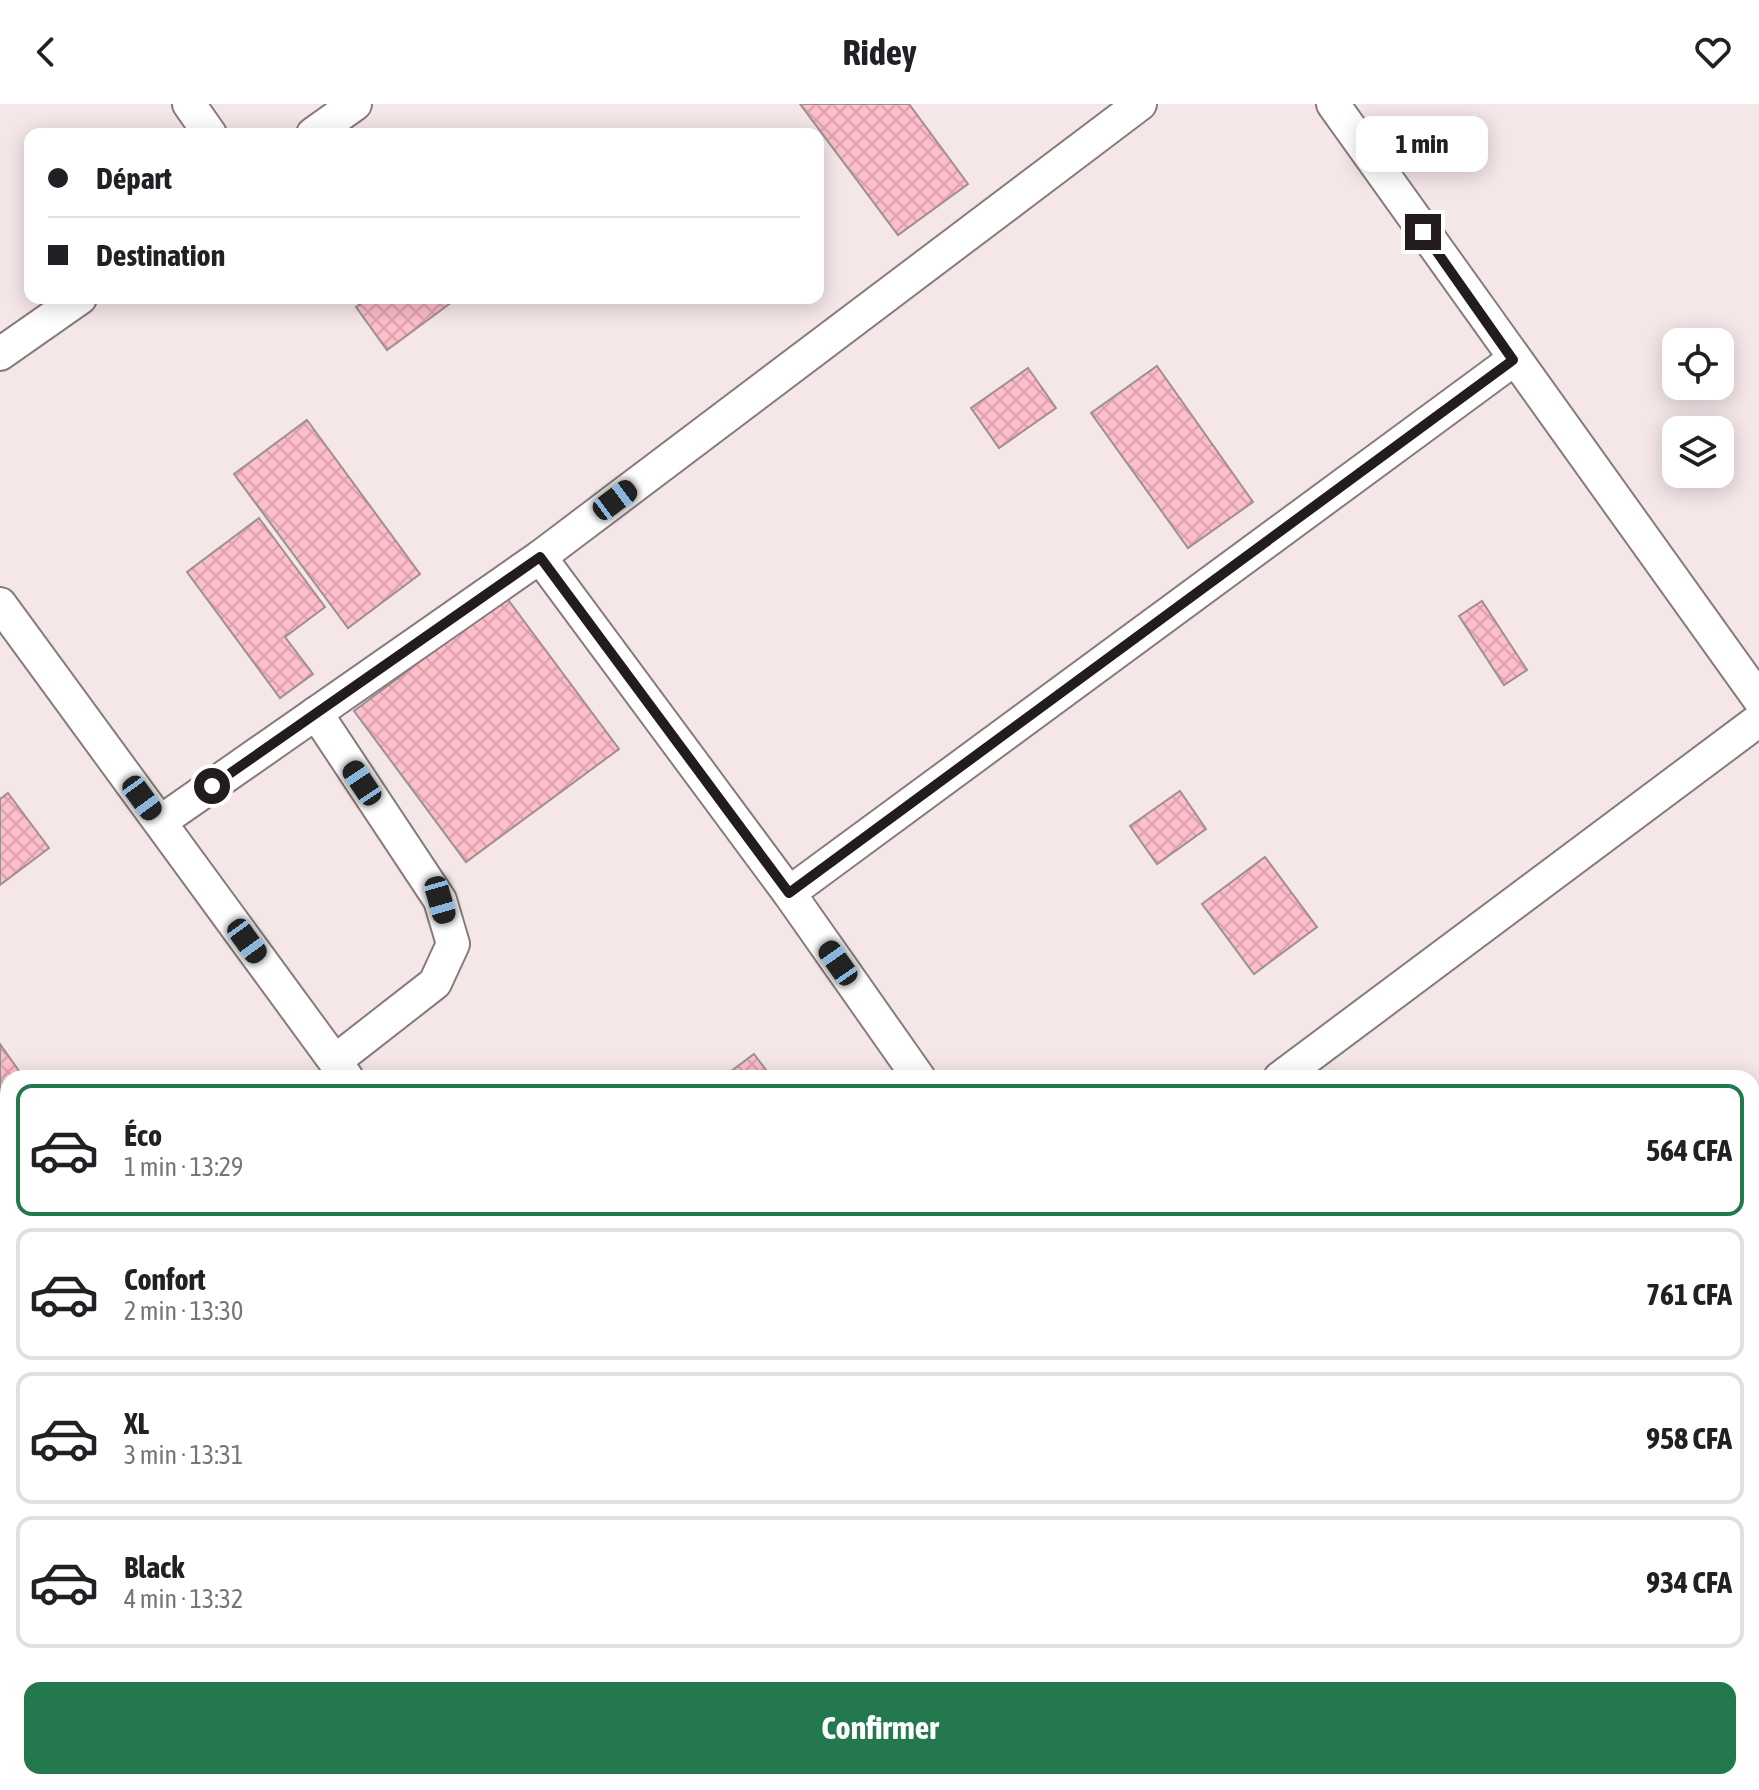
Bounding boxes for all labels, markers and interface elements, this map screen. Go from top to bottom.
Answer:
icon: back [24,30,68,74]
icon: heart [1691,30,1735,74]
text: Ridey [842,31,917,73]
callout: 1 min [1357,116,1489,172]
text: 1 min [1395,129,1449,159]
text: Départ [96,161,172,195]
route end [1405,214,1441,250]
text: Destination [96,238,225,272]
map controls [1662,328,1734,488]
button: locate [1662,328,1734,400]
button: layers [1662,416,1734,488]
car [589,476,641,524]
car [339,756,385,810]
route start [194,768,230,804]
car [118,772,166,824]
car [422,874,458,926]
car [223,915,271,967]
car [814,936,862,990]
icon: car [28,1114,100,1186]
text: Éco [124,1118,162,1152]
text: 564 CFA [1646,1133,1732,1167]
text: 1 min · 13:29 [124,1152,243,1182]
icon: car [28,1258,100,1330]
text: Confort [124,1262,206,1296]
text: 761 CFA [1646,1277,1732,1311]
text: 2 min · 13:30 [124,1296,243,1326]
icon: car [28,1402,100,1474]
text: XL [124,1406,149,1440]
text: 958 CFA [1646,1421,1732,1455]
text: 3 min · 13:31 [124,1440,243,1470]
icon: car [28,1546,100,1618]
text: Black [124,1550,184,1584]
text: 934 CFA [1646,1565,1732,1599]
text: 4 min · 13:32 [124,1584,243,1614]
button: Confirmer [24,1682,1736,1774]

